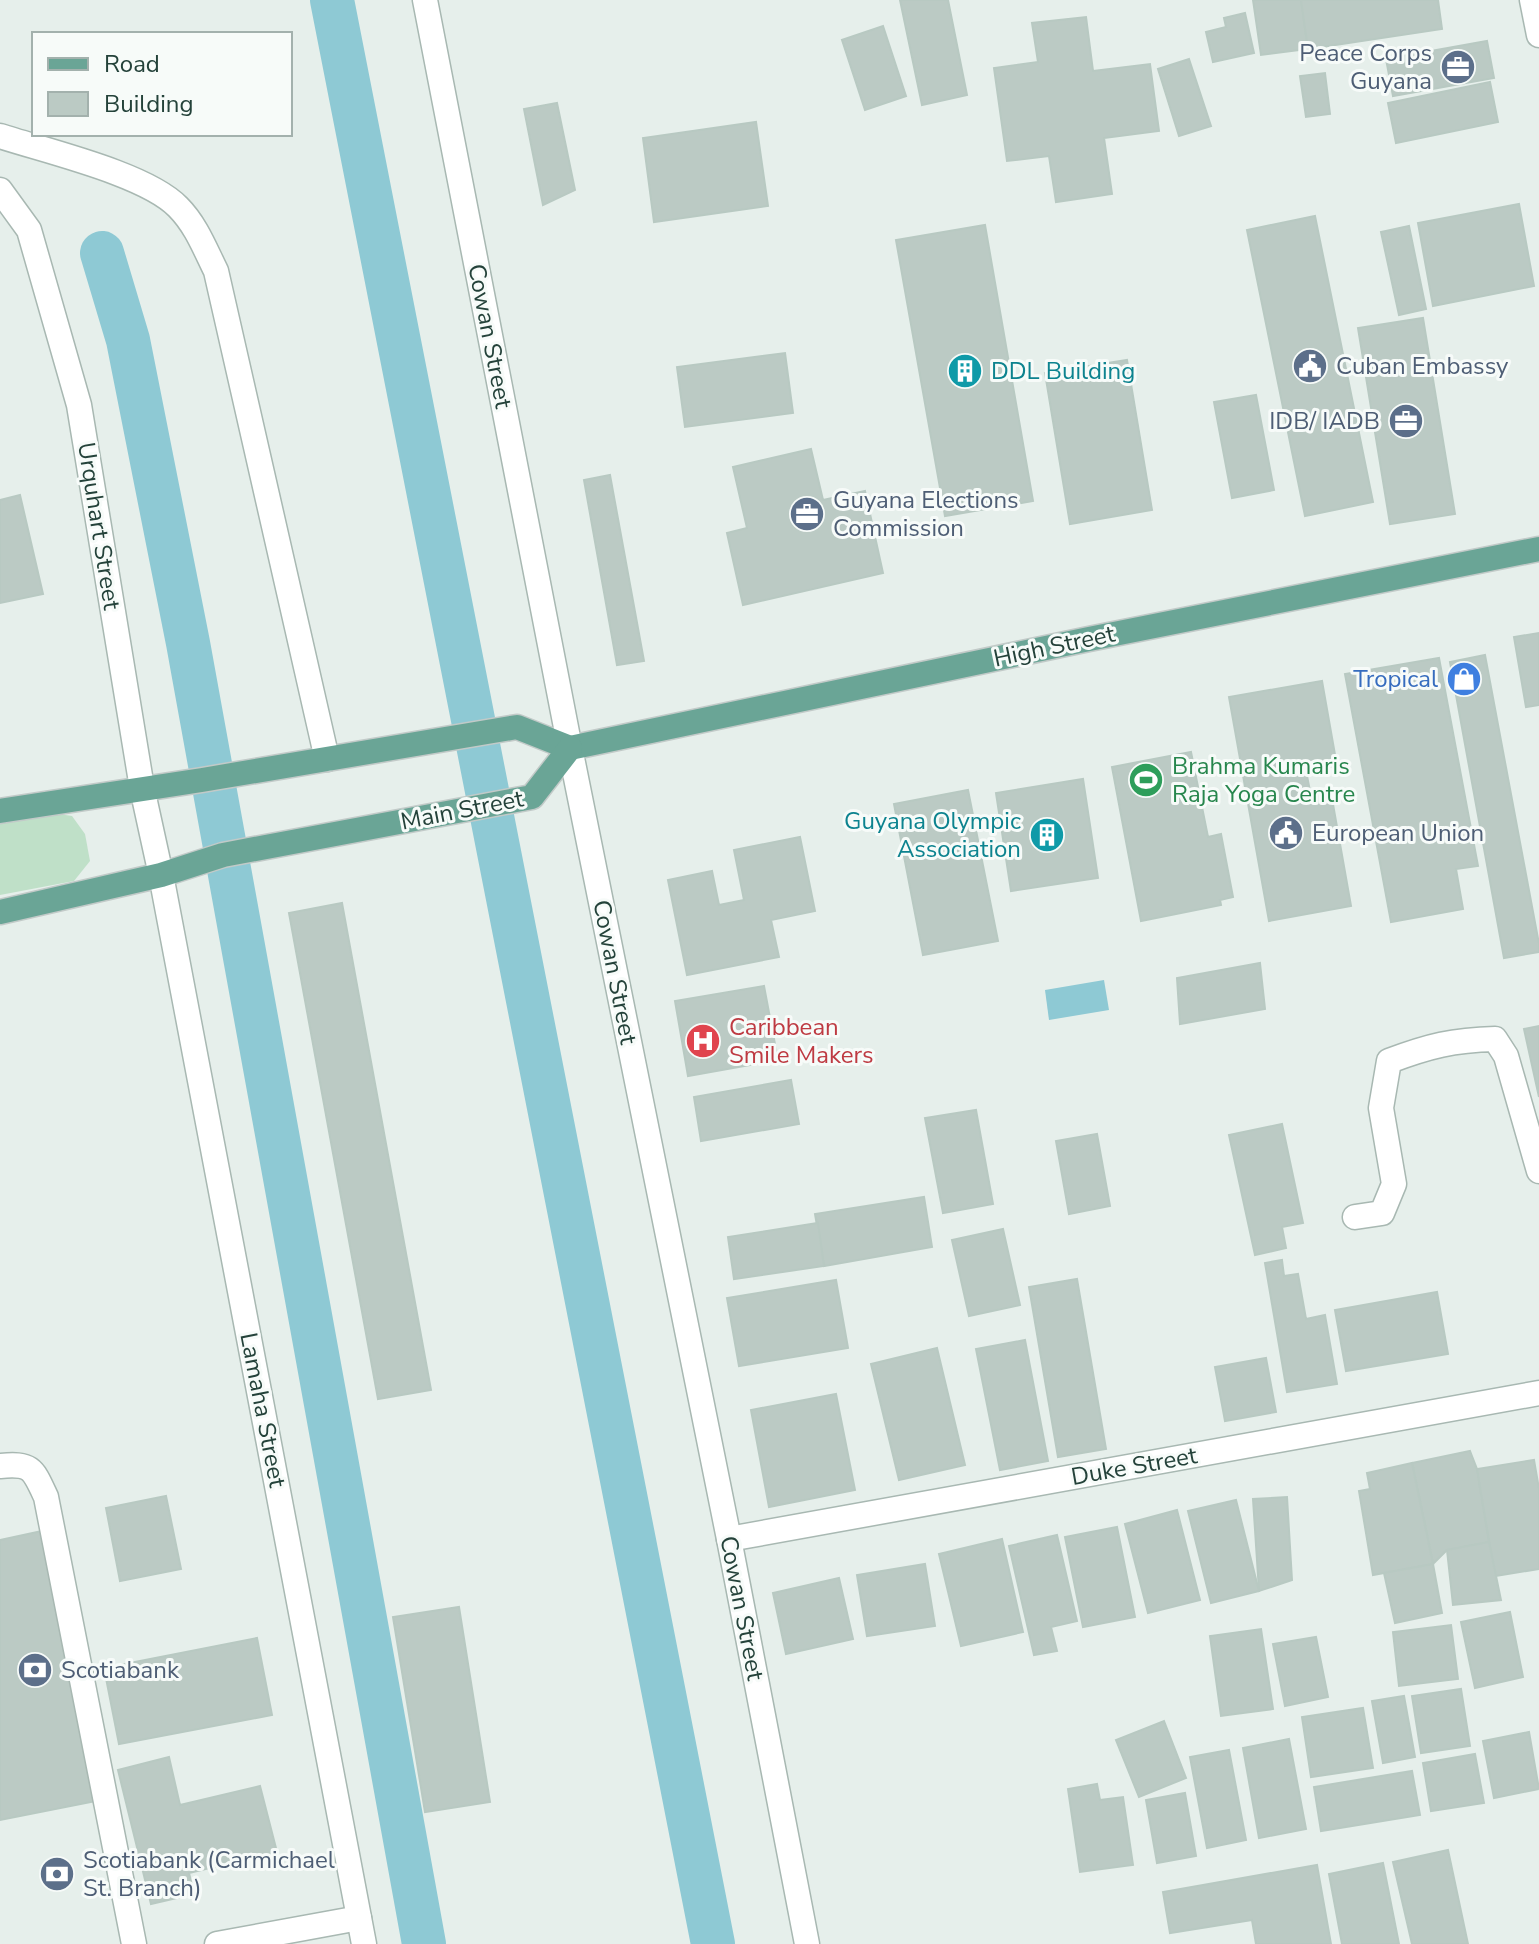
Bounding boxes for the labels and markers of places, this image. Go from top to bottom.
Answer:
place label: Peace Corps Guyana [1299,37,1432,97]
office icon: Peace Corps Guyana [1439,48,1477,86]
public building icon: Cuban Embassy [1291,347,1329,385]
place label: Cuban Embassy [1336,350,1509,382]
building icon: DDL Building [946,352,984,390]
place label: DDL Building [991,355,1135,387]
office icon: IDB/ IADB [1387,402,1425,440]
place label: IDB/ IADB [1269,405,1380,437]
place label: Guyana Elections Commission [833,484,1019,544]
office icon: Guyana Elections Commission [788,495,826,533]
shop icon: Tropical [1445,660,1483,698]
place label: Tropical [1353,663,1438,695]
place label: Brahma Kumaris Raja Yoga Centre [1172,750,1355,810]
sports icon: Brahma Kumaris Raja Yoga Centre [1127,761,1165,799]
place label: Guyana Olympic Association [844,805,1021,865]
public building icon: European Union [1267,814,1305,852]
building icon: Guyana Olympic Association [1028,816,1066,854]
place label: European Union [1312,817,1484,849]
place label: Caribbean Smile Makers [729,1011,874,1071]
hospital icon: Caribbean Smile Makers [684,1022,722,1060]
bank icon: Scotiabank [16,1651,54,1689]
place label: Scotiabank [61,1654,180,1686]
place label: Scotiabank (Carmichael St. Branch) [83,1844,335,1904]
bank icon: Scotiabank (Carmichael St. Branch) [38,1855,76,1893]

